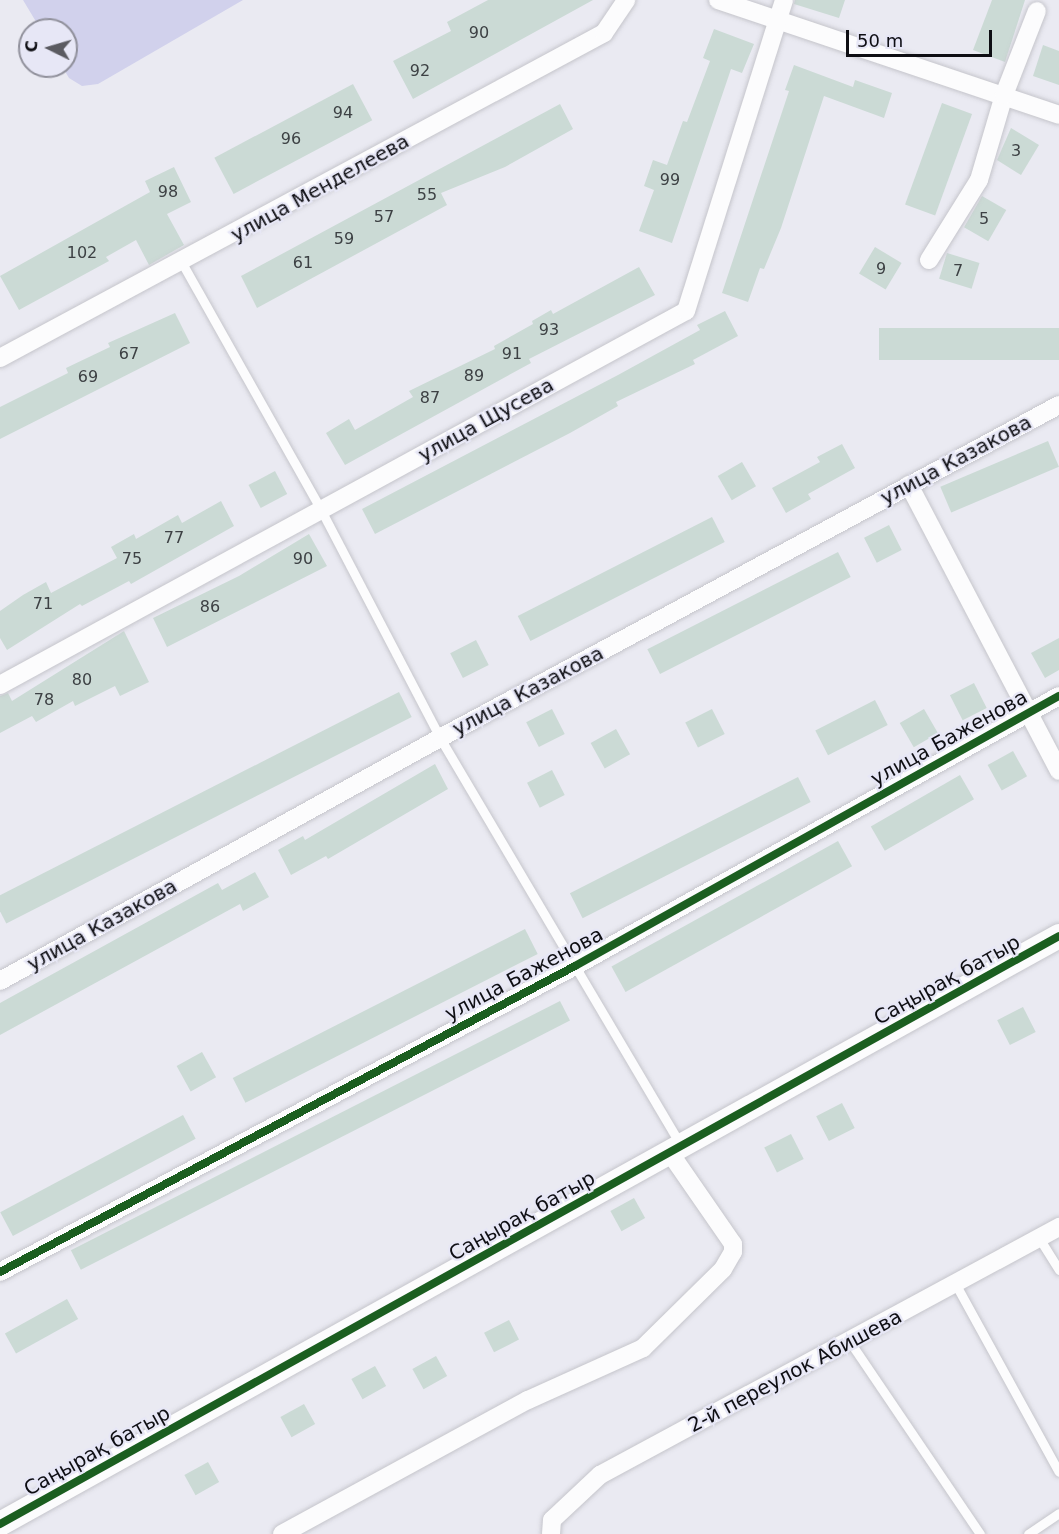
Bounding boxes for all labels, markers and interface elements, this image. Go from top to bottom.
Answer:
north arrow [18,18,78,78]
scale bar [849,18,994,56]
house number: 90 [469,23,489,43]
text: 50 m [857,30,903,51]
text: С [22,40,42,53]
house number: 92 [410,61,430,81]
house number: 94 [333,103,353,123]
street label: улица Менделеева [227,129,413,247]
house number: 96 [281,129,301,149]
house number: 3 [1011,141,1021,161]
house number: 99 [660,170,680,190]
house number: 98 [158,182,178,202]
house number: 55 [417,185,437,205]
house number: 57 [374,207,394,227]
house number: 5 [979,209,989,229]
house number: 59 [334,229,354,249]
house number: 102 [67,243,97,263]
house number: 61 [293,253,313,273]
house number: 9 [876,259,886,279]
house number: 7 [953,261,963,281]
house number: 93 [539,320,559,340]
house number: 67 [119,344,139,364]
house number: 91 [502,344,522,364]
house number: 89 [464,366,484,386]
house number: 69 [78,367,98,387]
street label: улица Щусева [414,373,558,467]
house number: 87 [420,388,440,408]
street label: улица Казакова [876,410,1036,510]
house number: 77 [164,528,184,548]
house number: 75 [122,549,142,569]
house number: 90 [293,549,313,569]
house number: 71 [33,594,53,614]
house number: 86 [200,597,220,617]
street label: улица Казакова [448,641,608,741]
house number: 80 [72,670,92,690]
street label: улица Баженова [866,685,1032,791]
house number: 78 [34,690,54,710]
street label: улица Казакова [23,874,181,976]
street label: улица Баженова [441,922,607,1026]
street label: Саңырақ батыр [870,930,1024,1030]
street label: Саңырақ батыр [445,1166,599,1266]
street label: 2-й переулок Абишева [684,1304,906,1438]
street label: Саңырақ батыр [20,1401,174,1501]

